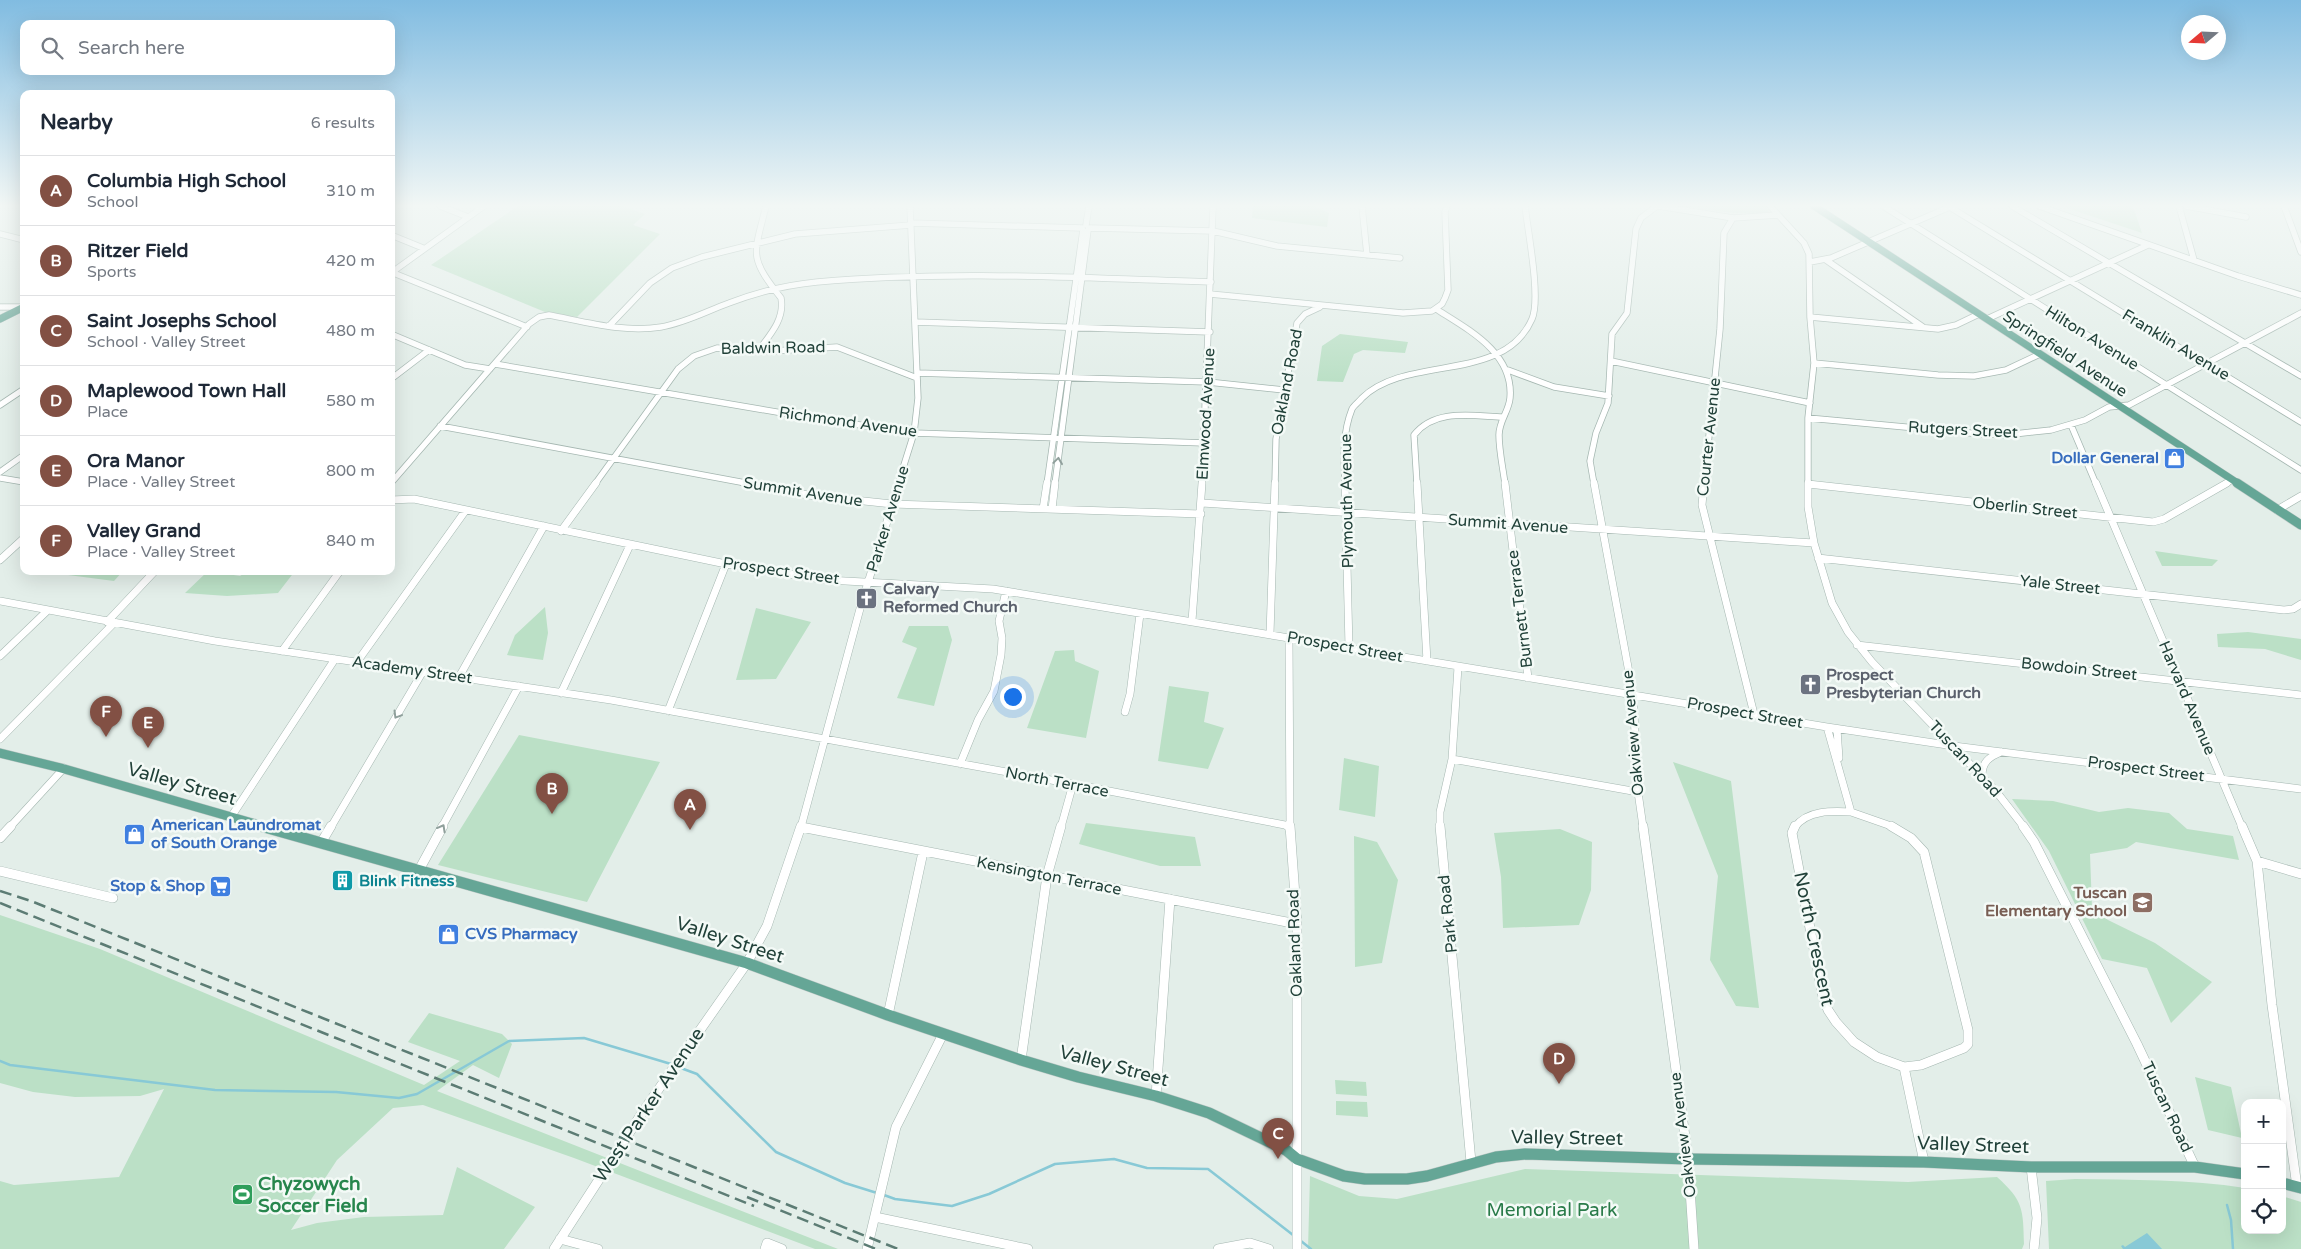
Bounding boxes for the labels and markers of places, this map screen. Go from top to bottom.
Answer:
shop icon: Dollar General [2163,446,2187,470]
place label: Dollar General [2051,448,2159,468]
place label: Calvary Reformed Church [883,579,1018,617]
church icon: Calvary Reformed Church [855,586,879,610]
place label: Prospect Presbyterian Church [1826,665,1981,703]
church icon: Prospect Presbyterian Church [1798,672,1822,696]
pin: F [90,696,122,737]
pin: E [132,707,164,748]
pin: B [536,773,568,814]
pin: A [674,789,706,830]
place label: American Laundromat of South Orange [151,815,322,853]
shop icon: American Laundromat of South Orange [123,822,147,846]
building icon: Blink Fitness [331,869,355,893]
place label: Blink Fitness [359,871,455,891]
supermarket icon: Stop & Shop [209,874,233,898]
place label: Stop & Shop [110,876,205,896]
place label: Tuscan Elementary School [1985,883,2127,921]
school or university icon: Tuscan Elementary School [2131,890,2155,914]
shop icon: CVS Pharmacy [437,922,461,946]
place label: CVS Pharmacy [465,924,578,944]
pin: D [1543,1043,1575,1084]
pin: C [1262,1118,1294,1159]
place label: Chyzowych Soccer Field [258,1173,368,1217]
sports icon: Chyzowych Soccer Field [230,1183,254,1207]

